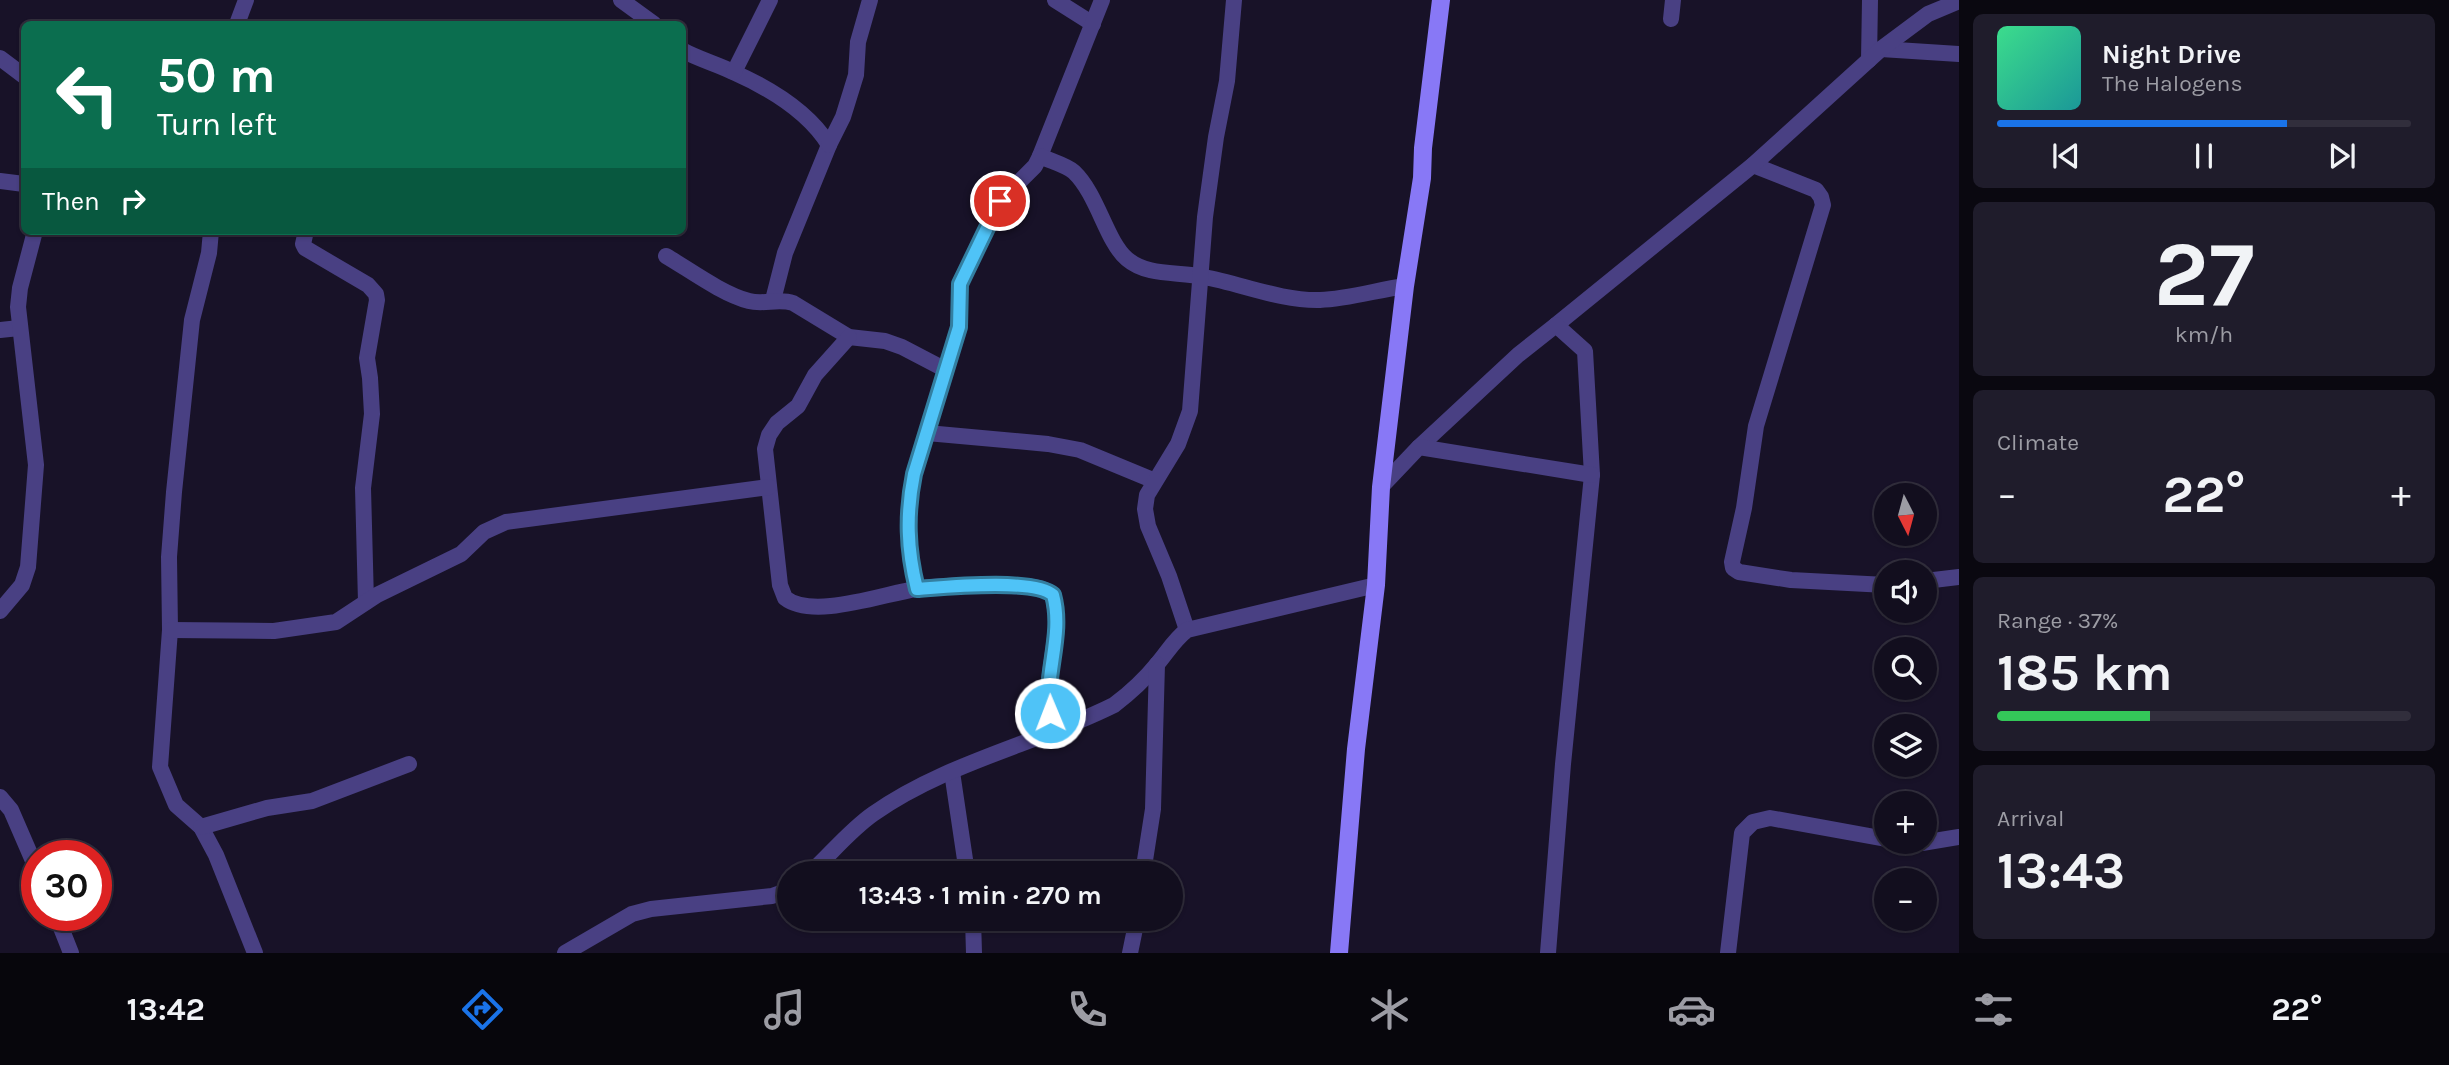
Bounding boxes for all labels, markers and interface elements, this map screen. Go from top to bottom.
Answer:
text: Night Drive [2102,39,2241,70]
text: 50 m [157,47,275,104]
icon: left [42,49,133,140]
text: The Halogens [2102,70,2242,97]
text: Turn left [157,106,277,143]
icon: previous [2047,137,2085,175]
icon: pause [2185,137,2223,175]
icon: next [2323,137,2361,175]
pin [970,171,1030,231]
icon: right [114,182,152,220]
icon: arrive [981,182,1019,220]
text: Then [42,186,100,217]
text: 27 [2154,222,2254,328]
text: km/h [2175,321,2233,348]
text: Climate [1997,429,2079,456]
text: 22° [2162,464,2246,525]
text: − [1997,472,2017,517]
text: + [2391,472,2411,517]
north arrow [1874,483,1937,546]
map controls [1874,483,1937,931]
button: sound [1874,560,1937,623]
text: Range · 37% [1997,607,2119,634]
button: search [1874,637,1937,700]
text: 185 km [1997,642,2173,703]
position arrow [1013,676,1087,750]
button: layers [1874,714,1937,777]
button: + [1874,791,1937,854]
text: Arrival [1997,805,2064,832]
speed limit sign: 30 [21,840,112,931]
text: 13:43 [1997,840,2125,901]
button: − [1874,868,1937,931]
text: 13:43 · 1 min · 270 m [858,880,1102,911]
icon: directions [458,985,507,1034]
icon: music [760,985,809,1034]
icon: phone [1063,985,1112,1034]
icon: climate [1365,985,1414,1034]
icon: car [1667,985,1716,1034]
icon: filters [1969,985,2018,1034]
text: 13:42 [127,991,205,1028]
text: 22° [2271,991,2322,1028]

